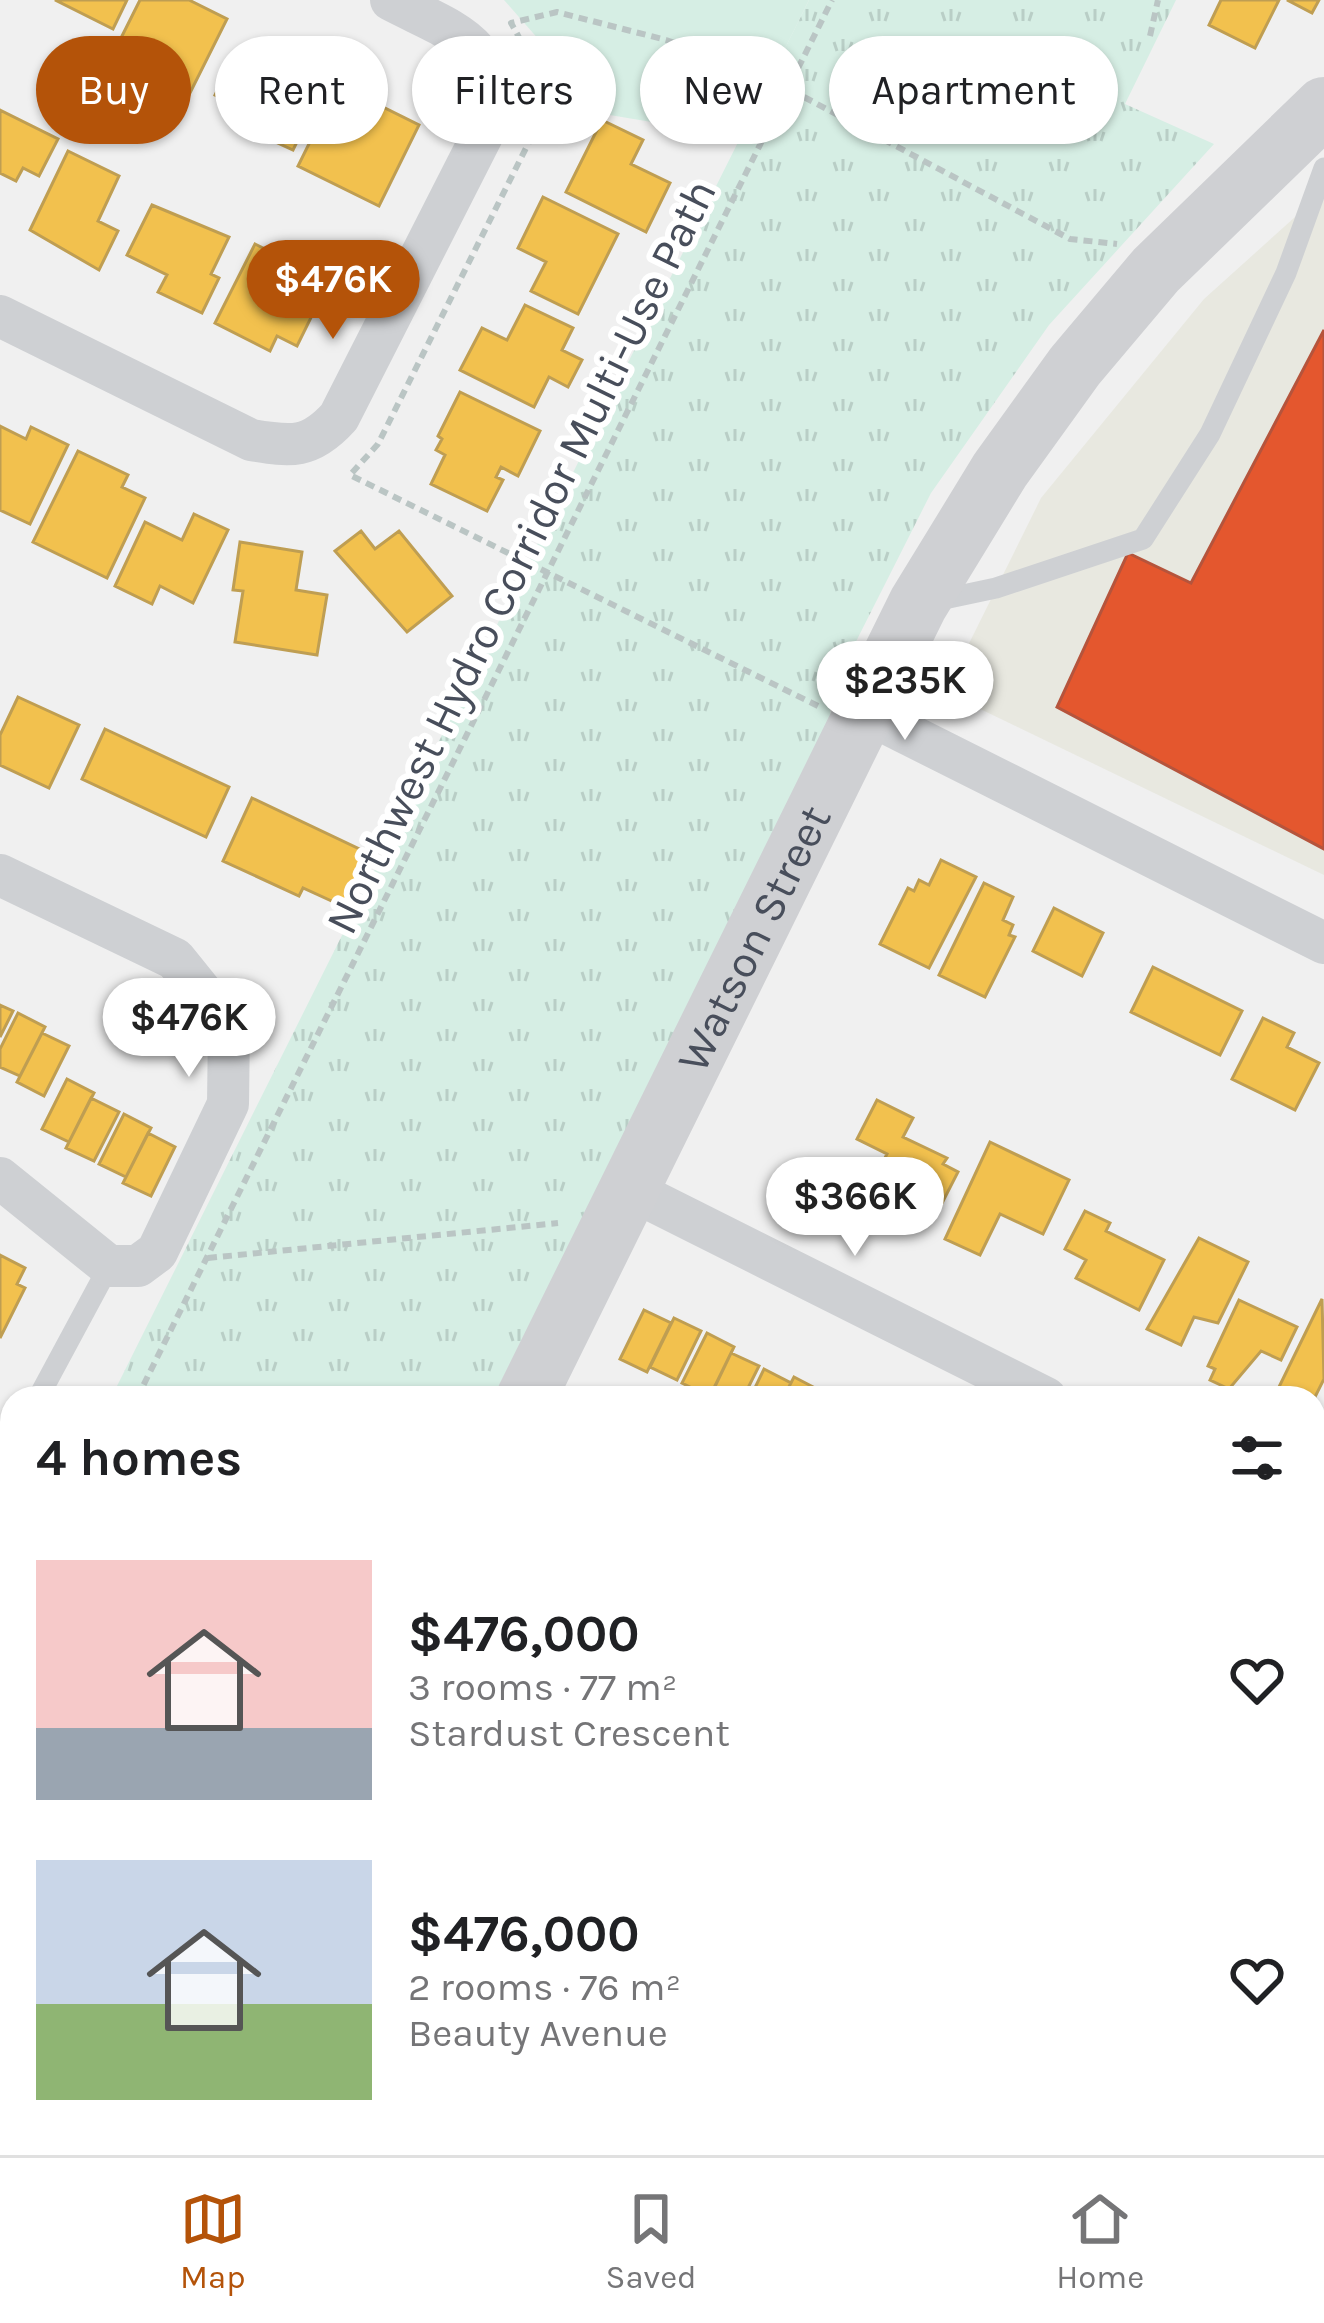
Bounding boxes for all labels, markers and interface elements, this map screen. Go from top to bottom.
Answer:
chip: Buy [36,36,191,144]
chip: Rent [215,36,388,144]
chip: Filters [412,36,616,144]
chip: New [640,36,805,144]
chip: Apartment [829,36,1118,144]
street label: Northwest Hydro Corridor Multi-Use Path [315,171,728,943]
pin: $476K [249,240,417,342]
text: $476K [274,256,392,302]
pin: $235K [821,641,989,743]
text: $235K [844,657,966,703]
street label: Watson Street [666,797,842,1080]
pin: $476K [105,978,273,1080]
text: $476K [130,994,248,1040]
pin: $366K [771,1157,939,1259]
text: $366K [793,1173,917,1219]
icon: filters [1224,1425,1290,1491]
text: 4 homes [36,1428,242,1488]
text: $476,000 [408,1604,640,1664]
icon: home [132,1608,276,1752]
icon: heart [1224,1647,1290,1713]
text: 3 rooms · 77 m² [408,1664,678,1710]
text: Stardust Crescent [408,1710,730,1756]
text: $476,000 [408,1904,640,1964]
icon: home [132,1908,276,2052]
icon: heart [1224,1947,1290,2013]
text: 2 rooms · 76 m² [408,1964,681,2010]
text: Beauty Avenue [408,2010,668,2056]
tab: Map [180,2186,246,2296]
tab: Saved [605,2186,697,2296]
tab: Home [1056,2186,1144,2296]

